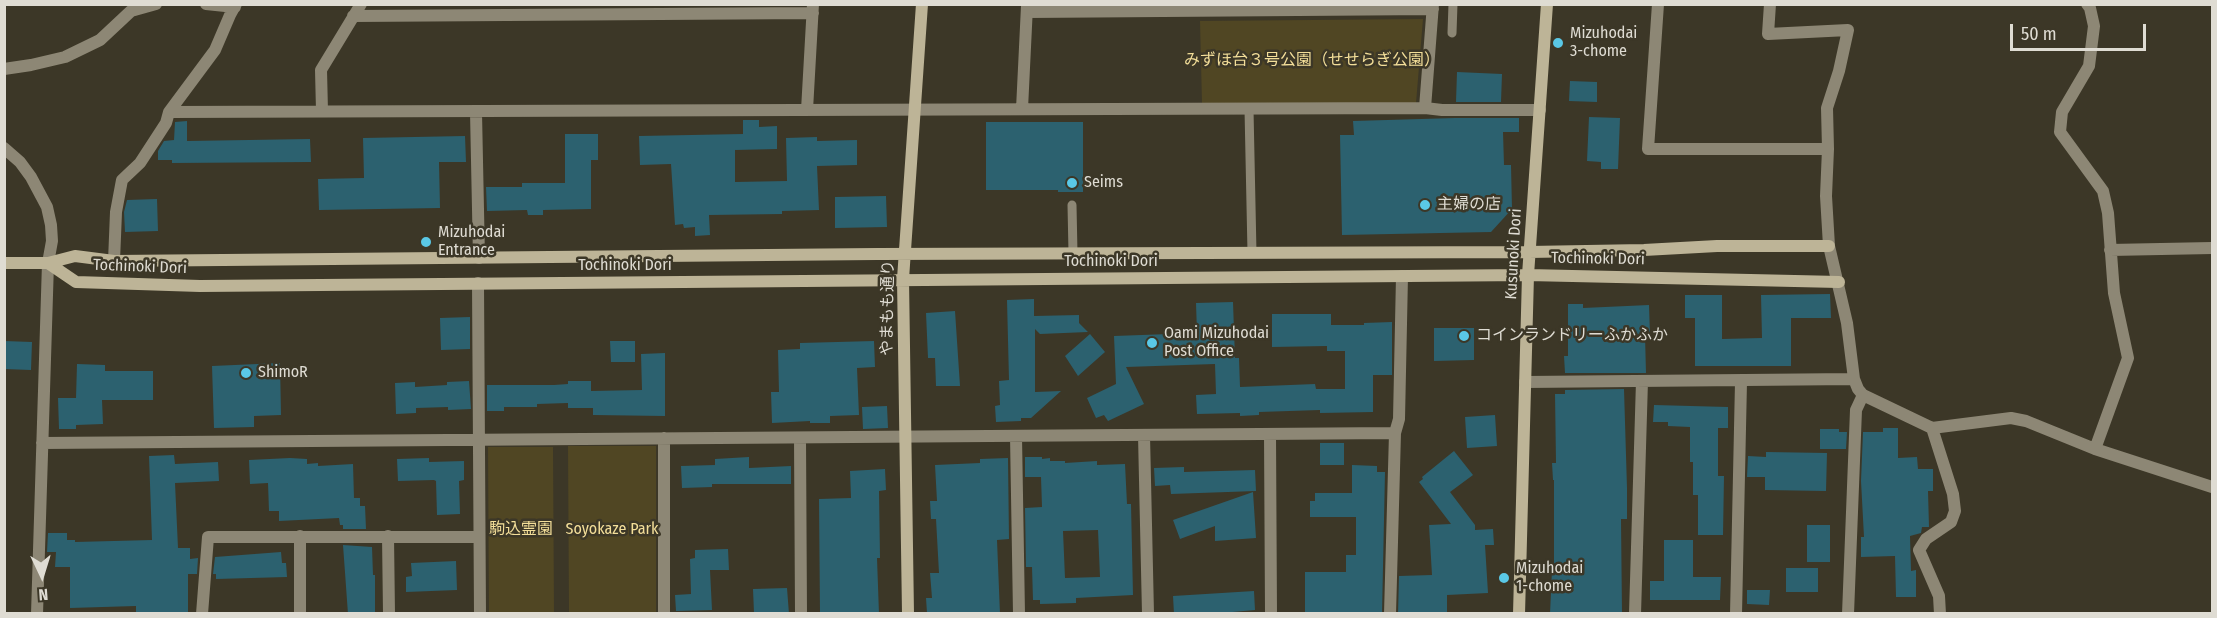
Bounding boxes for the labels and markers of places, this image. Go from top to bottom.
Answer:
place label: Mizuhodai 3-chome [1570,24,1637,62]
marker: Mizuhodai 3-chome [1551,36,1565,50]
place label: Seims [1084,173,1123,193]
marker: Seims [1065,176,1079,190]
place label: 主婦の店 [1437,195,1501,215]
marker: 主婦の店 [1418,198,1432,212]
place label: Mizuhodai Entrance [438,223,505,261]
marker: Mizuhodai Entrance [419,235,433,249]
place label: Oami Mizuhodai Post Office [1164,324,1269,362]
place label: コインランドリーふかふか [1476,326,1668,346]
marker: コインランドリーふかふか [1457,329,1471,343]
marker: Oami Mizuhodai Post Office [1145,336,1159,350]
place label: ShimoR [258,363,308,383]
marker: ShimoR [239,366,253,380]
place label: Mizuhodai 1-chome [1516,559,1583,597]
marker: Mizuhodai 1-chome [1497,571,1511,585]

